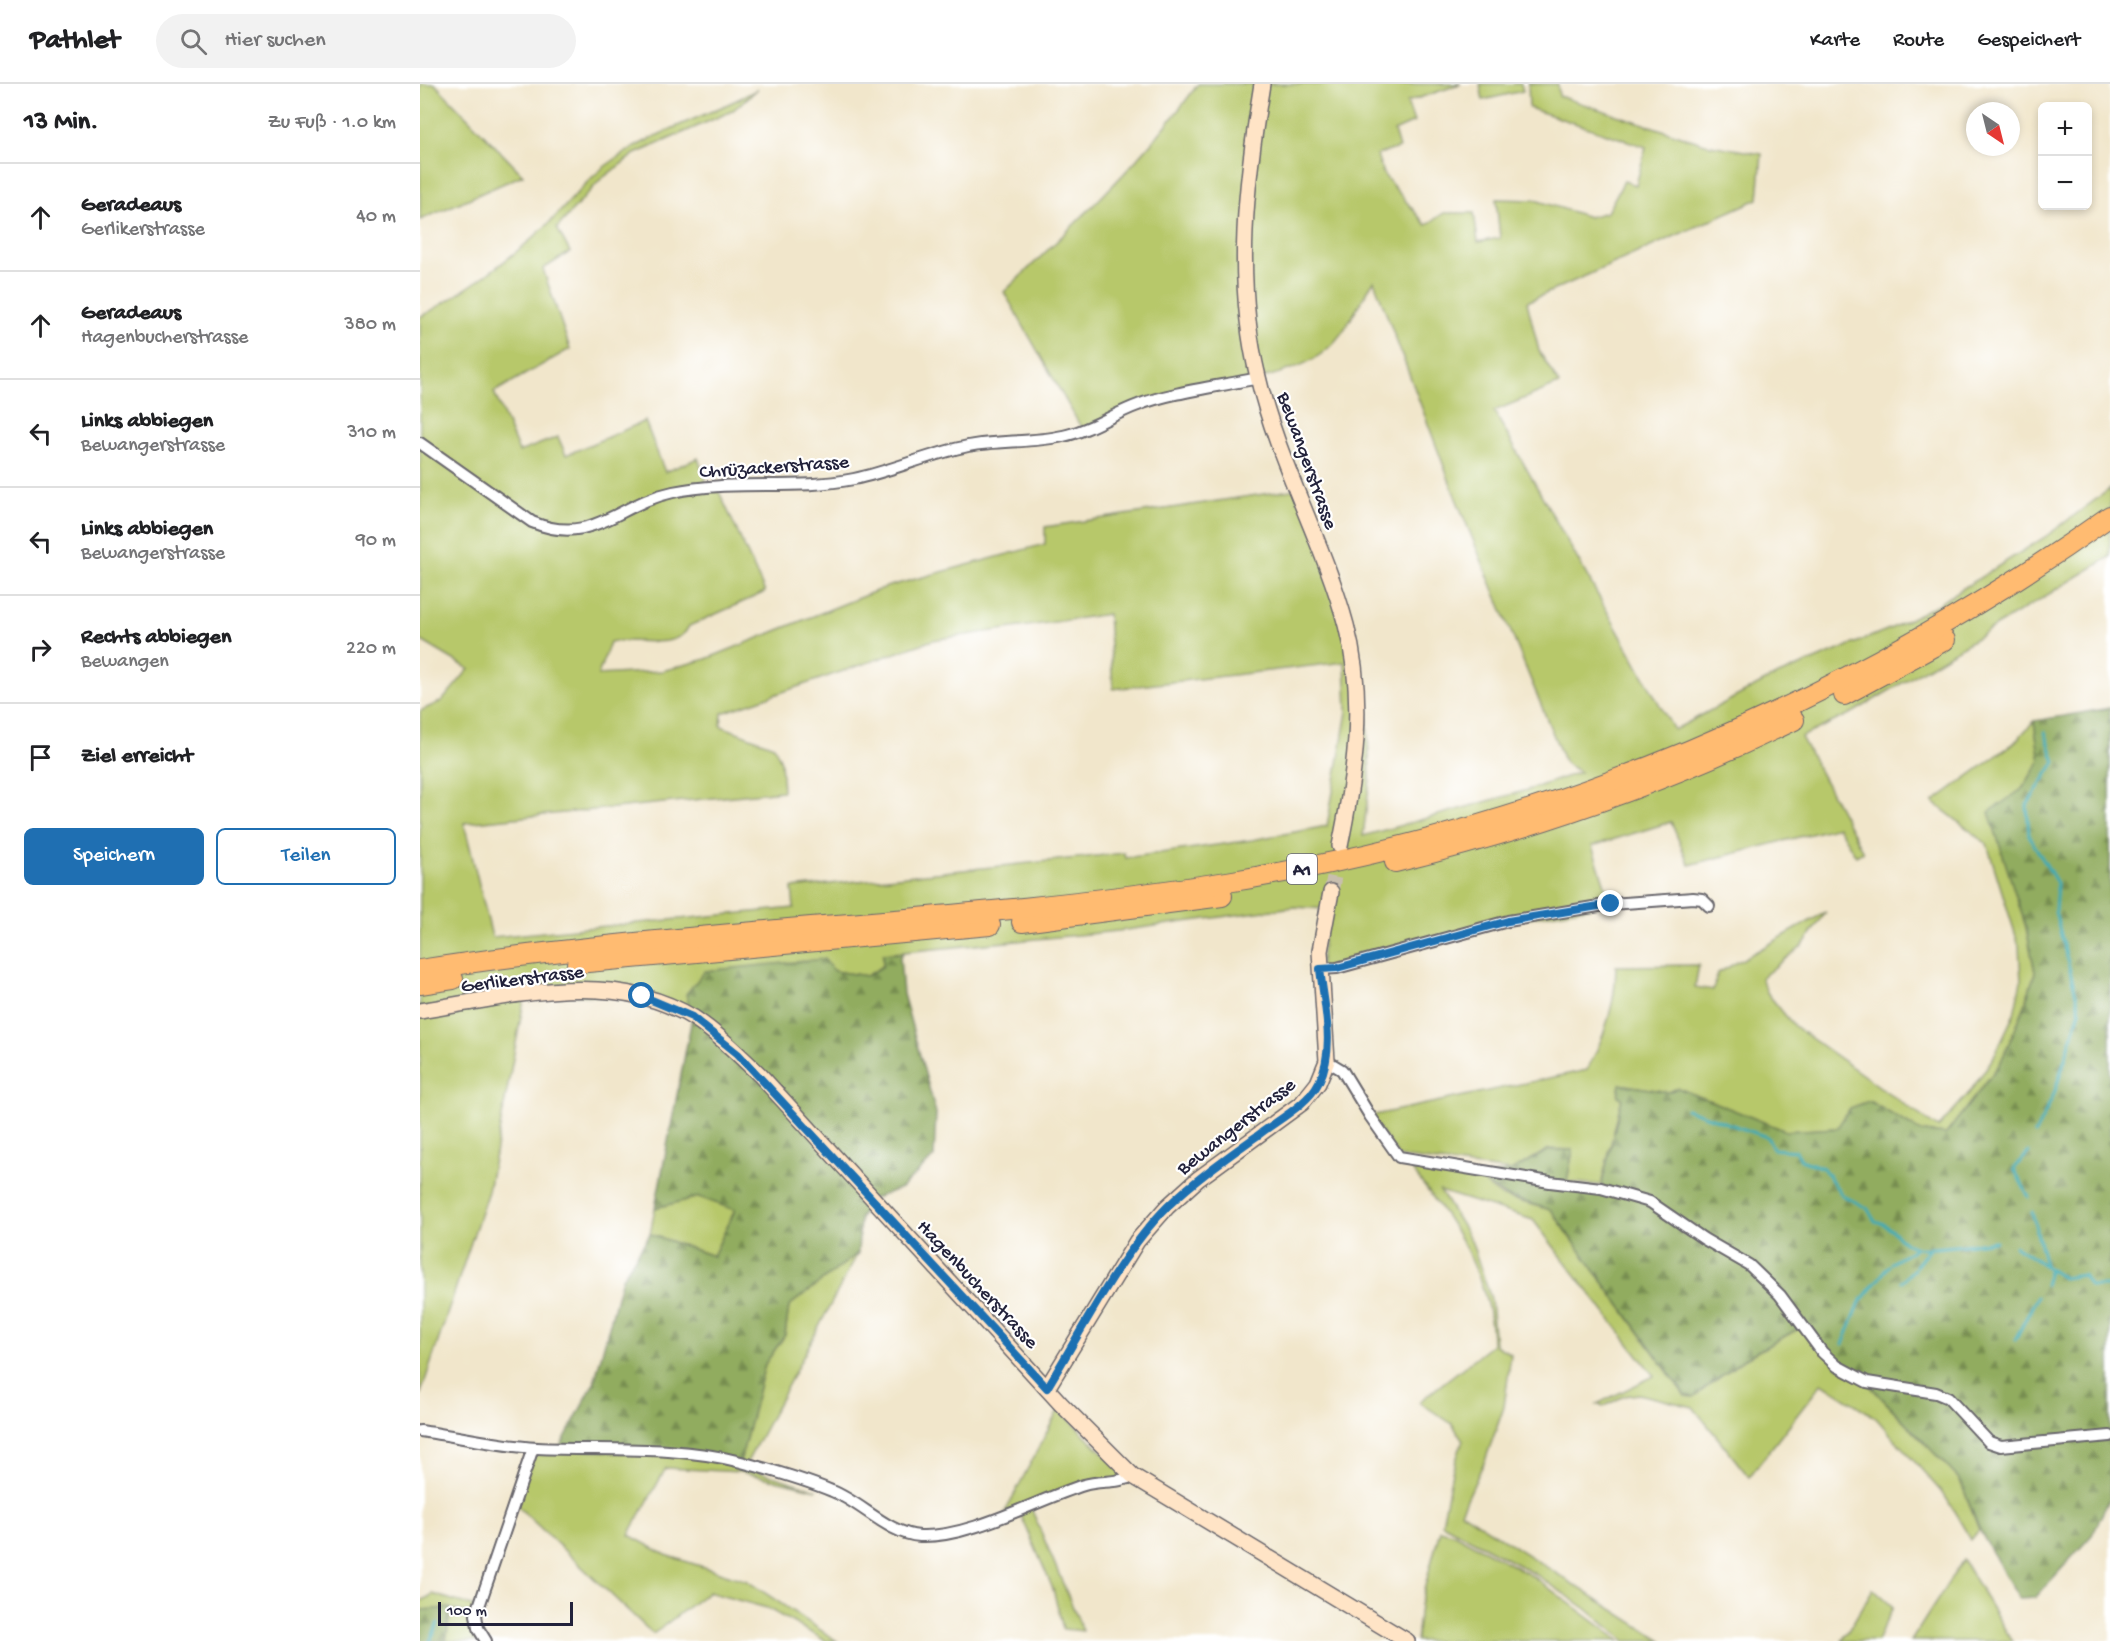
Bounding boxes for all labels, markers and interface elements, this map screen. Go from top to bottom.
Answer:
search box [156,14,576,68]
text: Pathlet [30,25,120,58]
icon: search [177,25,210,58]
text: Hier suchen [225,28,326,54]
text: Karte [1810,29,1860,54]
text: Route [1893,29,1944,54]
text: Gespeichert [1977,29,2080,54]
north arrow [1966,102,2020,156]
map controls [2038,102,2092,210]
button: + [2038,102,2092,156]
text: 13 Min. [24,108,98,139]
text: Zu Fuß · 1.0 km [268,112,396,135]
button: − [2038,156,2092,210]
text: Geradeaus [81,193,181,219]
icon: ahead [24,201,57,234]
text: 40 m [356,206,396,229]
text: Gerlikerstrasse [81,219,205,242]
text: Geradeaus [81,301,181,327]
icon: ahead [24,309,57,342]
text: 380 m [344,314,396,337]
text: Hagenbucherstrasse [81,327,248,350]
street label: Bewangerstrasse [1270,389,1341,534]
text: Links abbiegen [81,409,213,435]
icon: left [24,417,57,450]
text: 310 m [347,422,396,445]
text: Bewangerstrasse [81,435,225,458]
street label: Chrüzackerstrasse [699,452,850,485]
text: Links abbiegen [81,517,213,543]
icon: left [24,525,57,558]
text: 90 m [356,530,396,553]
text: Bewangerstrasse [81,543,225,566]
text: Rechts abbiegen [81,625,231,651]
icon: right [24,633,57,666]
text: 220 m [346,638,396,661]
text: Bewangen [81,651,169,674]
icon: arrive [24,741,57,774]
text: Ziel erreicht [81,744,193,770]
button: Speichern [24,828,204,885]
button: Teilen [216,828,396,885]
road number: A1 [1287,854,1317,884]
route end [1597,890,1623,916]
street label: Gerlikerstrasse [460,961,586,999]
route start [628,982,654,1008]
street label: Bewangerstrasse [1172,1074,1302,1182]
street label: Hagenbucherstrasse [911,1216,1042,1355]
scale bar [438,1599,573,1626]
text: 100 m [447,1603,487,1622]

